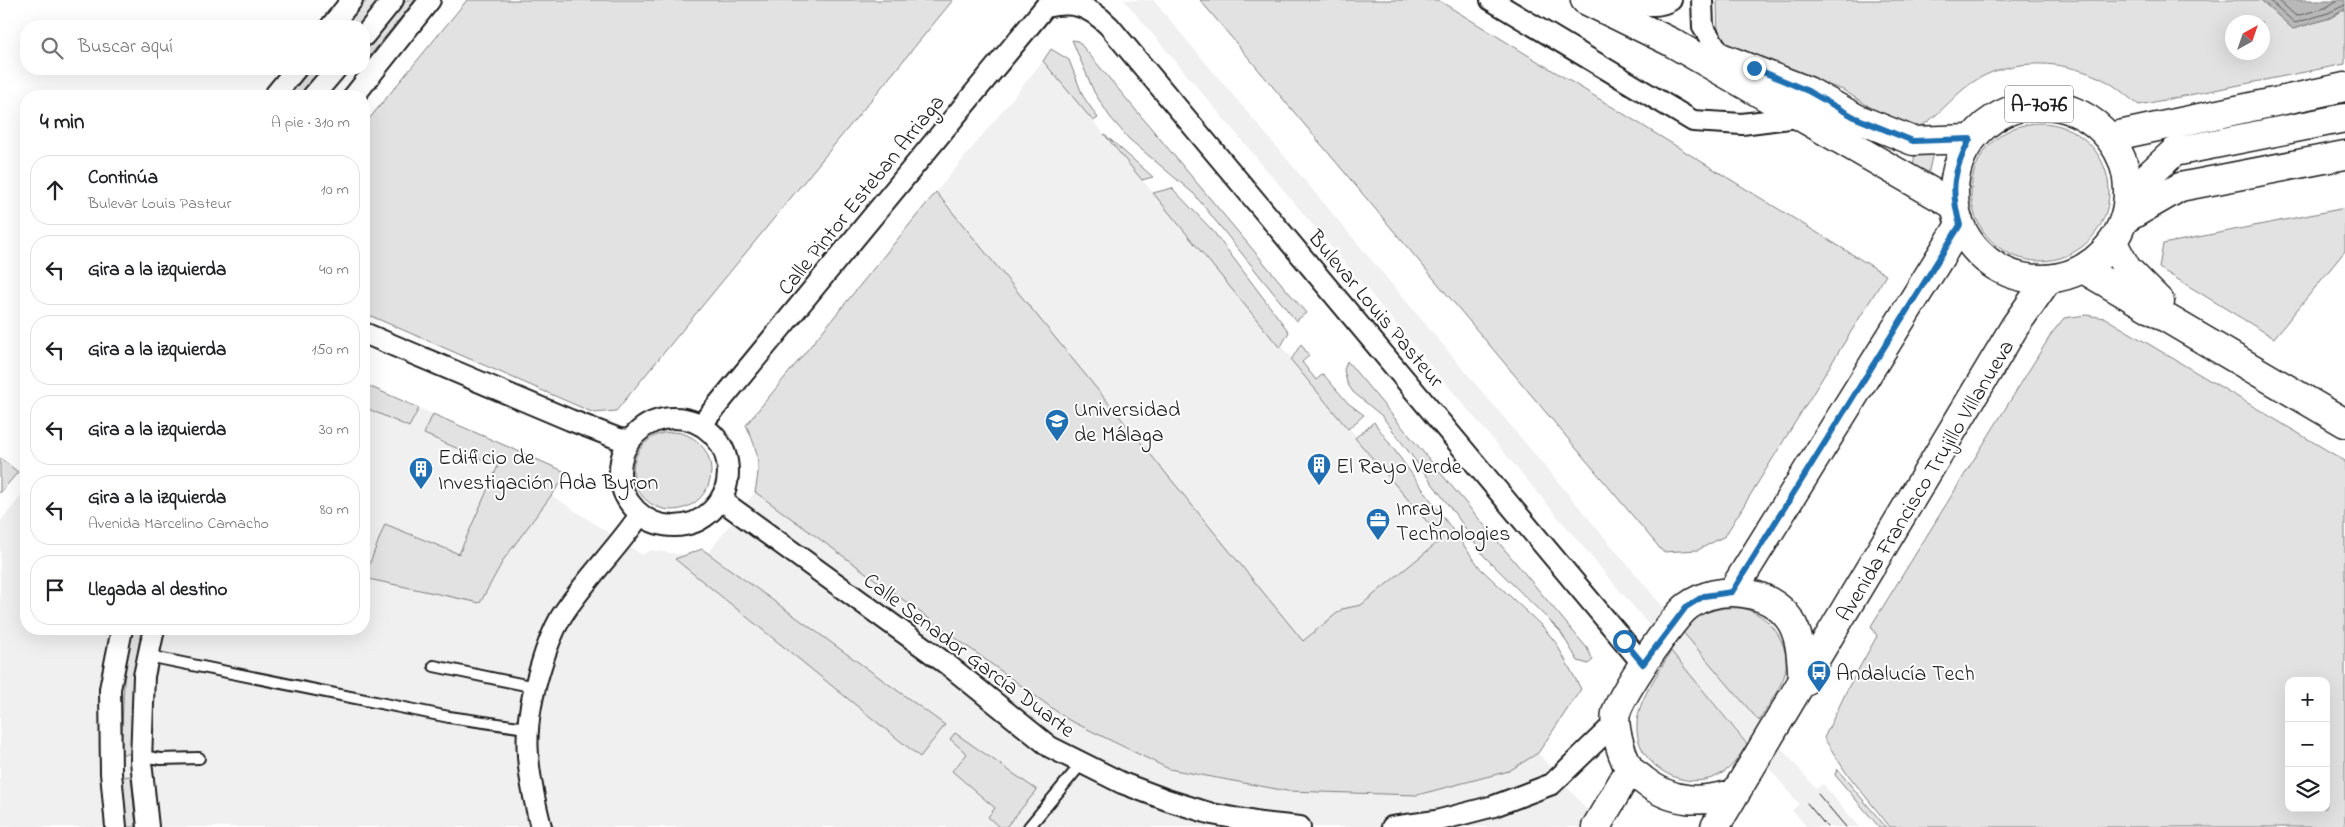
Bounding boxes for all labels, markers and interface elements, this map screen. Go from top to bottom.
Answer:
north arrow [2225,15,2270,60]
search box [20,20,370,75]
icon: search [38,34,66,62]
text: Buscar aquí [78,34,173,61]
route end [1743,57,1766,80]
road number: A-7076 [2005,86,2073,122]
street label: Calle Pintor Esteban Arriaga [771,88,954,304]
text: 4 min [40,108,84,138]
text: A pie · 310 m [271,111,350,135]
text: Continúa [88,165,158,192]
icon: ahead [41,176,69,204]
text: 10 m [321,178,349,202]
text: Bulevar Louis Pasteur [88,192,232,216]
street label: Bulevar Louis Pasteur [1298,223,1451,396]
icon: left [41,256,69,284]
text: Gira a la izquierda [88,257,226,284]
text: 40 m [319,258,349,282]
street label: Avenida Francisco Trujillo Villanueva [1830,335,2024,629]
icon: left [41,336,69,364]
text: Gira a la izquierda [88,337,226,364]
text: 150 m [311,338,349,362]
place label: Universidad de Málaga [1074,395,1180,453]
school or university icon: Universidad de Málaga [1044,408,1070,442]
icon: left [41,416,69,444]
text: Gira a la izquierda [88,417,226,444]
text: 30 m [319,418,349,442]
place label: Edificio de Investigación Ada Byron [438,443,658,501]
building icon: El Rayo Verde [1306,452,1332,486]
place label: El Rayo Verde [1336,452,1462,485]
building icon: Edificio de Investigación Ada Byron [408,456,434,490]
text: Gira a la izquierda [88,485,226,512]
place label: Inray Technologies [1396,494,1510,552]
icon: left [41,496,69,524]
text: 80 m [320,498,349,522]
office icon: Inray Technologies [1365,507,1391,541]
text: Avenida Marcelino Camacho [88,512,269,536]
street label: Calle Senador García Duarte [856,566,1081,747]
icon: arrive [41,576,69,604]
text: Llegada al destino [88,577,227,604]
route start [1613,630,1636,653]
bus stop icon: Andalucía Tech [1806,659,1832,693]
place label: Andalucía Tech [1836,659,1975,691]
map controls [2285,677,2330,812]
button: + [2285,677,2330,722]
button: − [2285,722,2330,767]
button: layers [2285,767,2330,812]

